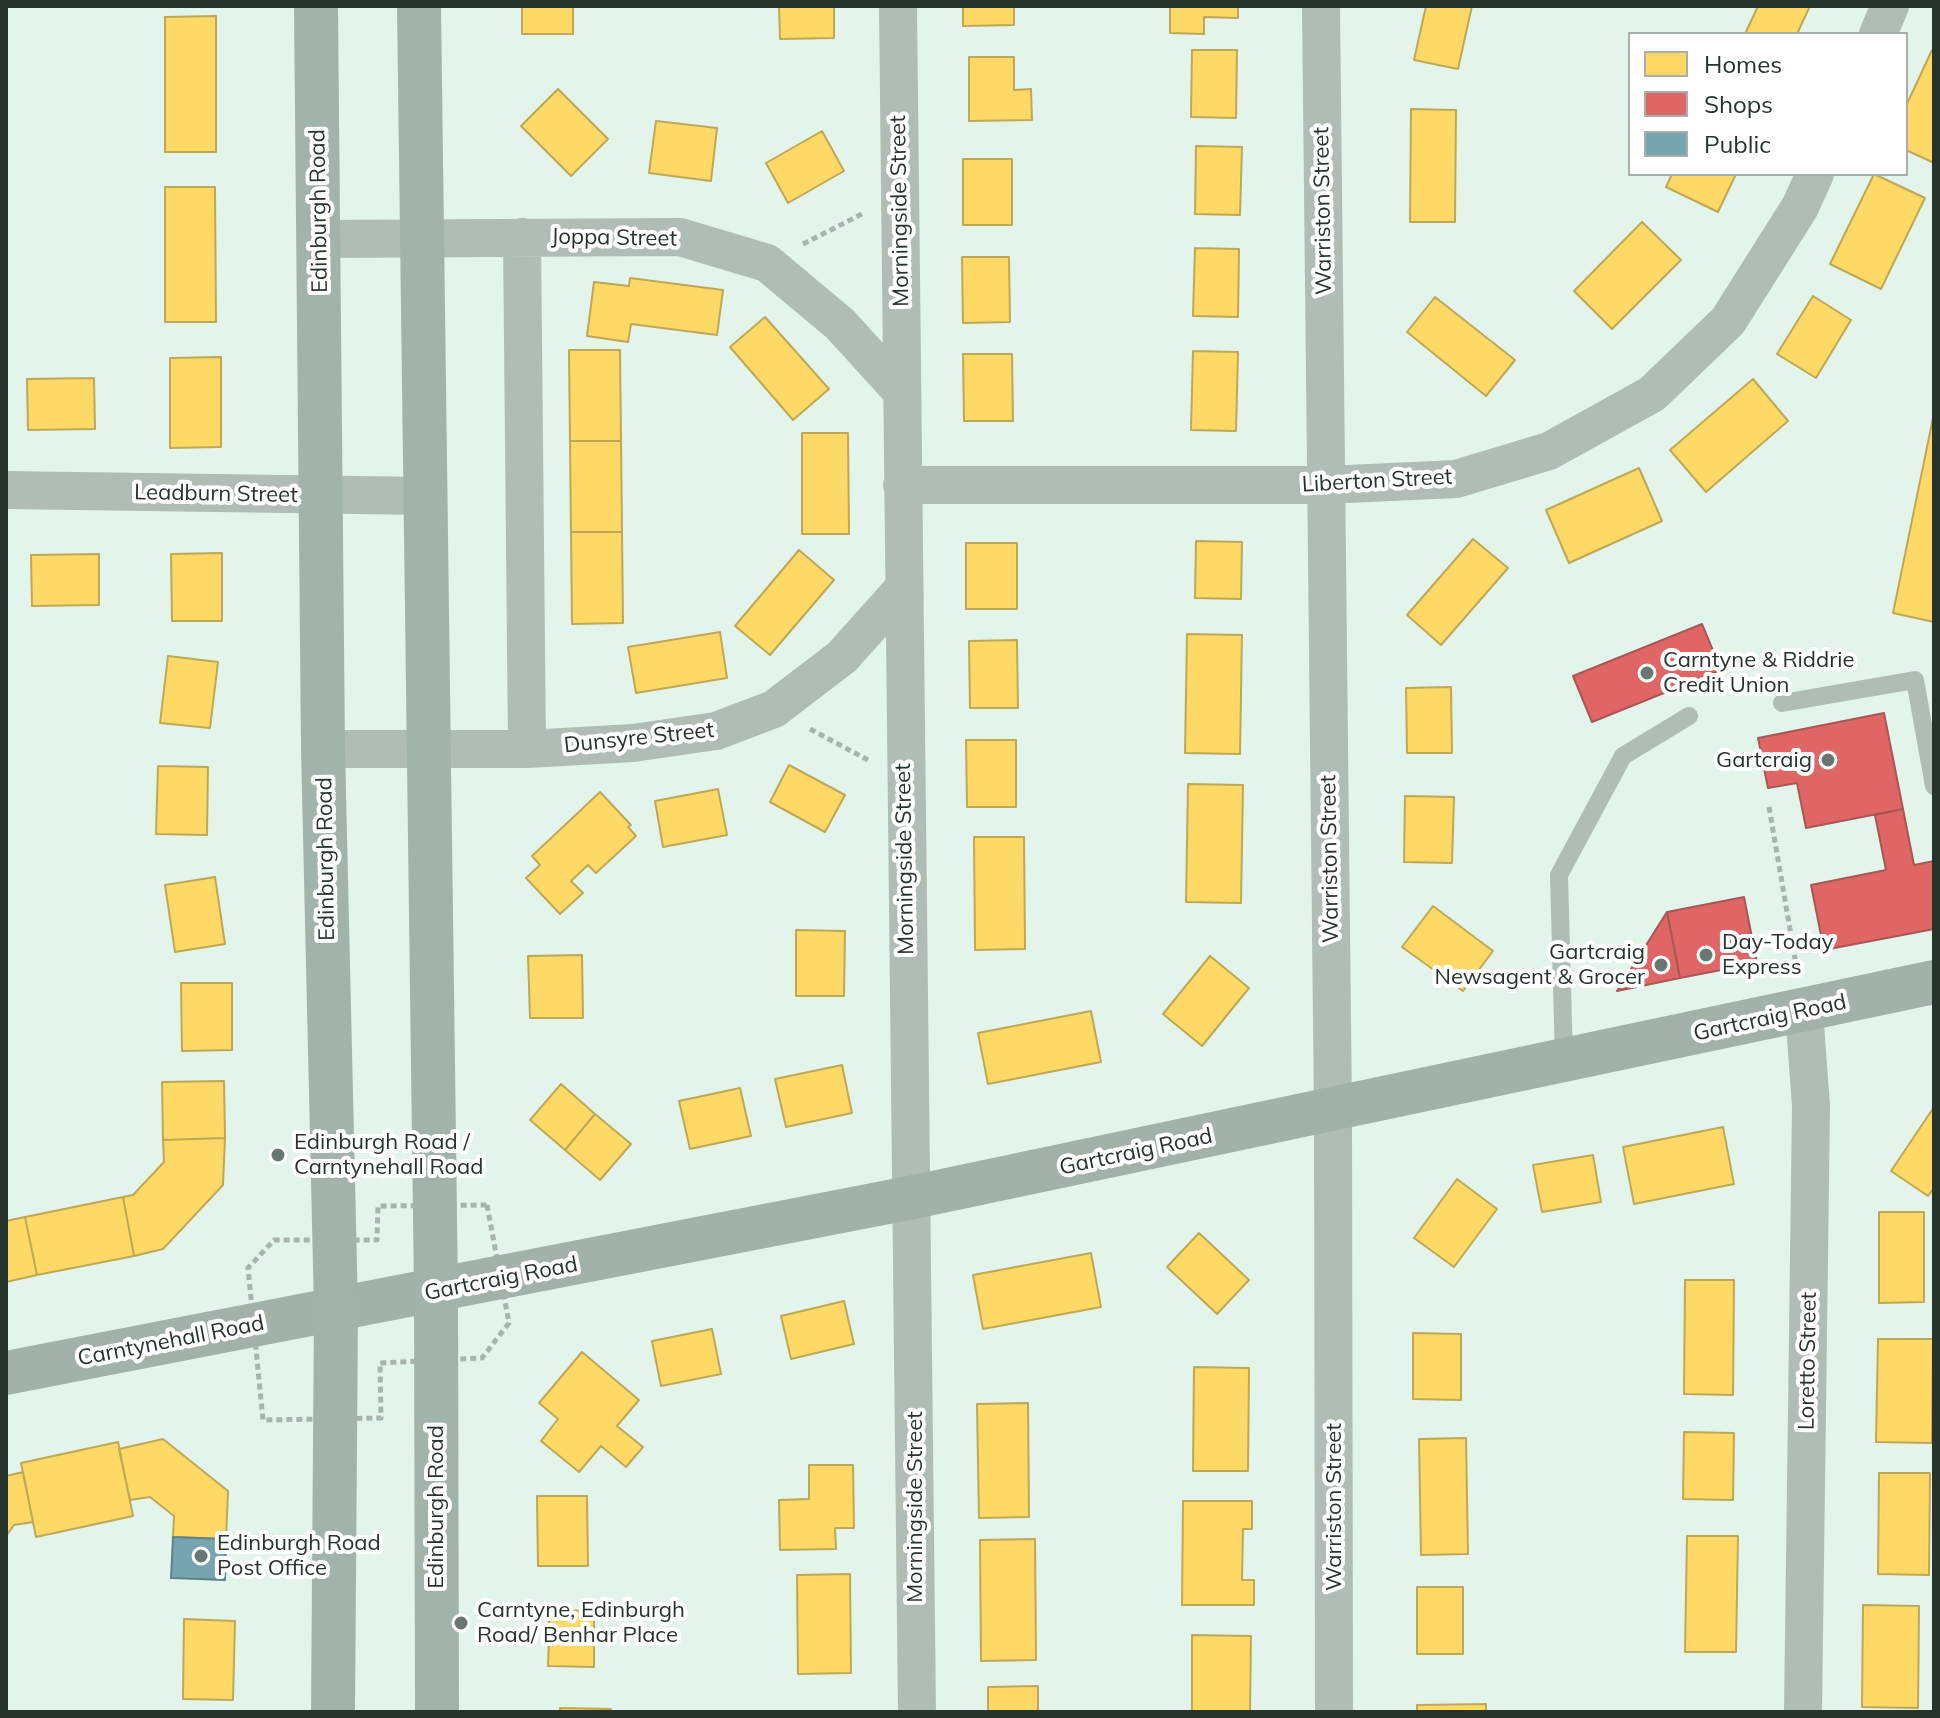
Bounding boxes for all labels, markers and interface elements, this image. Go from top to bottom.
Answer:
legend [1628,32,1908,176]
text: Homes [1704,49,1782,79]
text: Shops [1704,89,1773,119]
street label: Morningside Street [885,115,915,307]
street label: Warriston Street [1308,127,1338,295]
street label: Edinburgh Road [304,129,334,293]
text: Public [1704,129,1771,159]
street label: Joppa Street [551,224,677,252]
street label: Liberton Street [1301,464,1453,498]
street label: Leadburn Street [134,479,298,509]
place label: Carntyne & Riddrie Credit Union [1663,647,1854,698]
marker: Carntyne & Riddrie Credit Union [1638,664,1656,682]
street label: Dunsyre Street [563,717,715,759]
place label: Gartcraig [1716,747,1812,773]
marker: Gartcraig [1819,751,1837,769]
street label: Morningside Street [890,763,920,955]
street label: Warriston Street [1315,775,1345,943]
street label: Edinburgh Road [311,777,341,941]
place label: Day-Today Express [1722,929,1833,980]
place label: Gartcraig Newsagent & Grocer [1435,939,1645,990]
marker: Day-Today Express [1697,946,1715,964]
marker: Gartcraig Newsagent & Grocer [1652,956,1670,974]
street label: Gartcraig Road [1691,989,1849,1047]
street label: Gartcraig Road [1057,1123,1215,1181]
place label: Edinburgh Road / Carntynehall Road [294,1129,483,1180]
marker: Edinburgh Road / Carntynehall Road [269,1146,287,1164]
street label: Gartcraig Road [422,1251,580,1307]
street label: Loretto Street [1794,1292,1822,1430]
street label: Carntynehall Road [76,1310,266,1372]
street label: Morningside Street [902,1411,928,1603]
street label: Warriston Street [1321,1423,1347,1591]
street label: Edinburgh Road [423,1425,449,1589]
place label: Edinburgh Road Post Office [217,1530,381,1582]
marker: Edinburgh Road Post Office [192,1547,210,1565]
place label: Carntyne, Edinburgh Road/ Benhar Place [477,1597,685,1648]
marker: Carntyne, Edinburgh Road/ Benhar Place [452,1614,470,1632]

